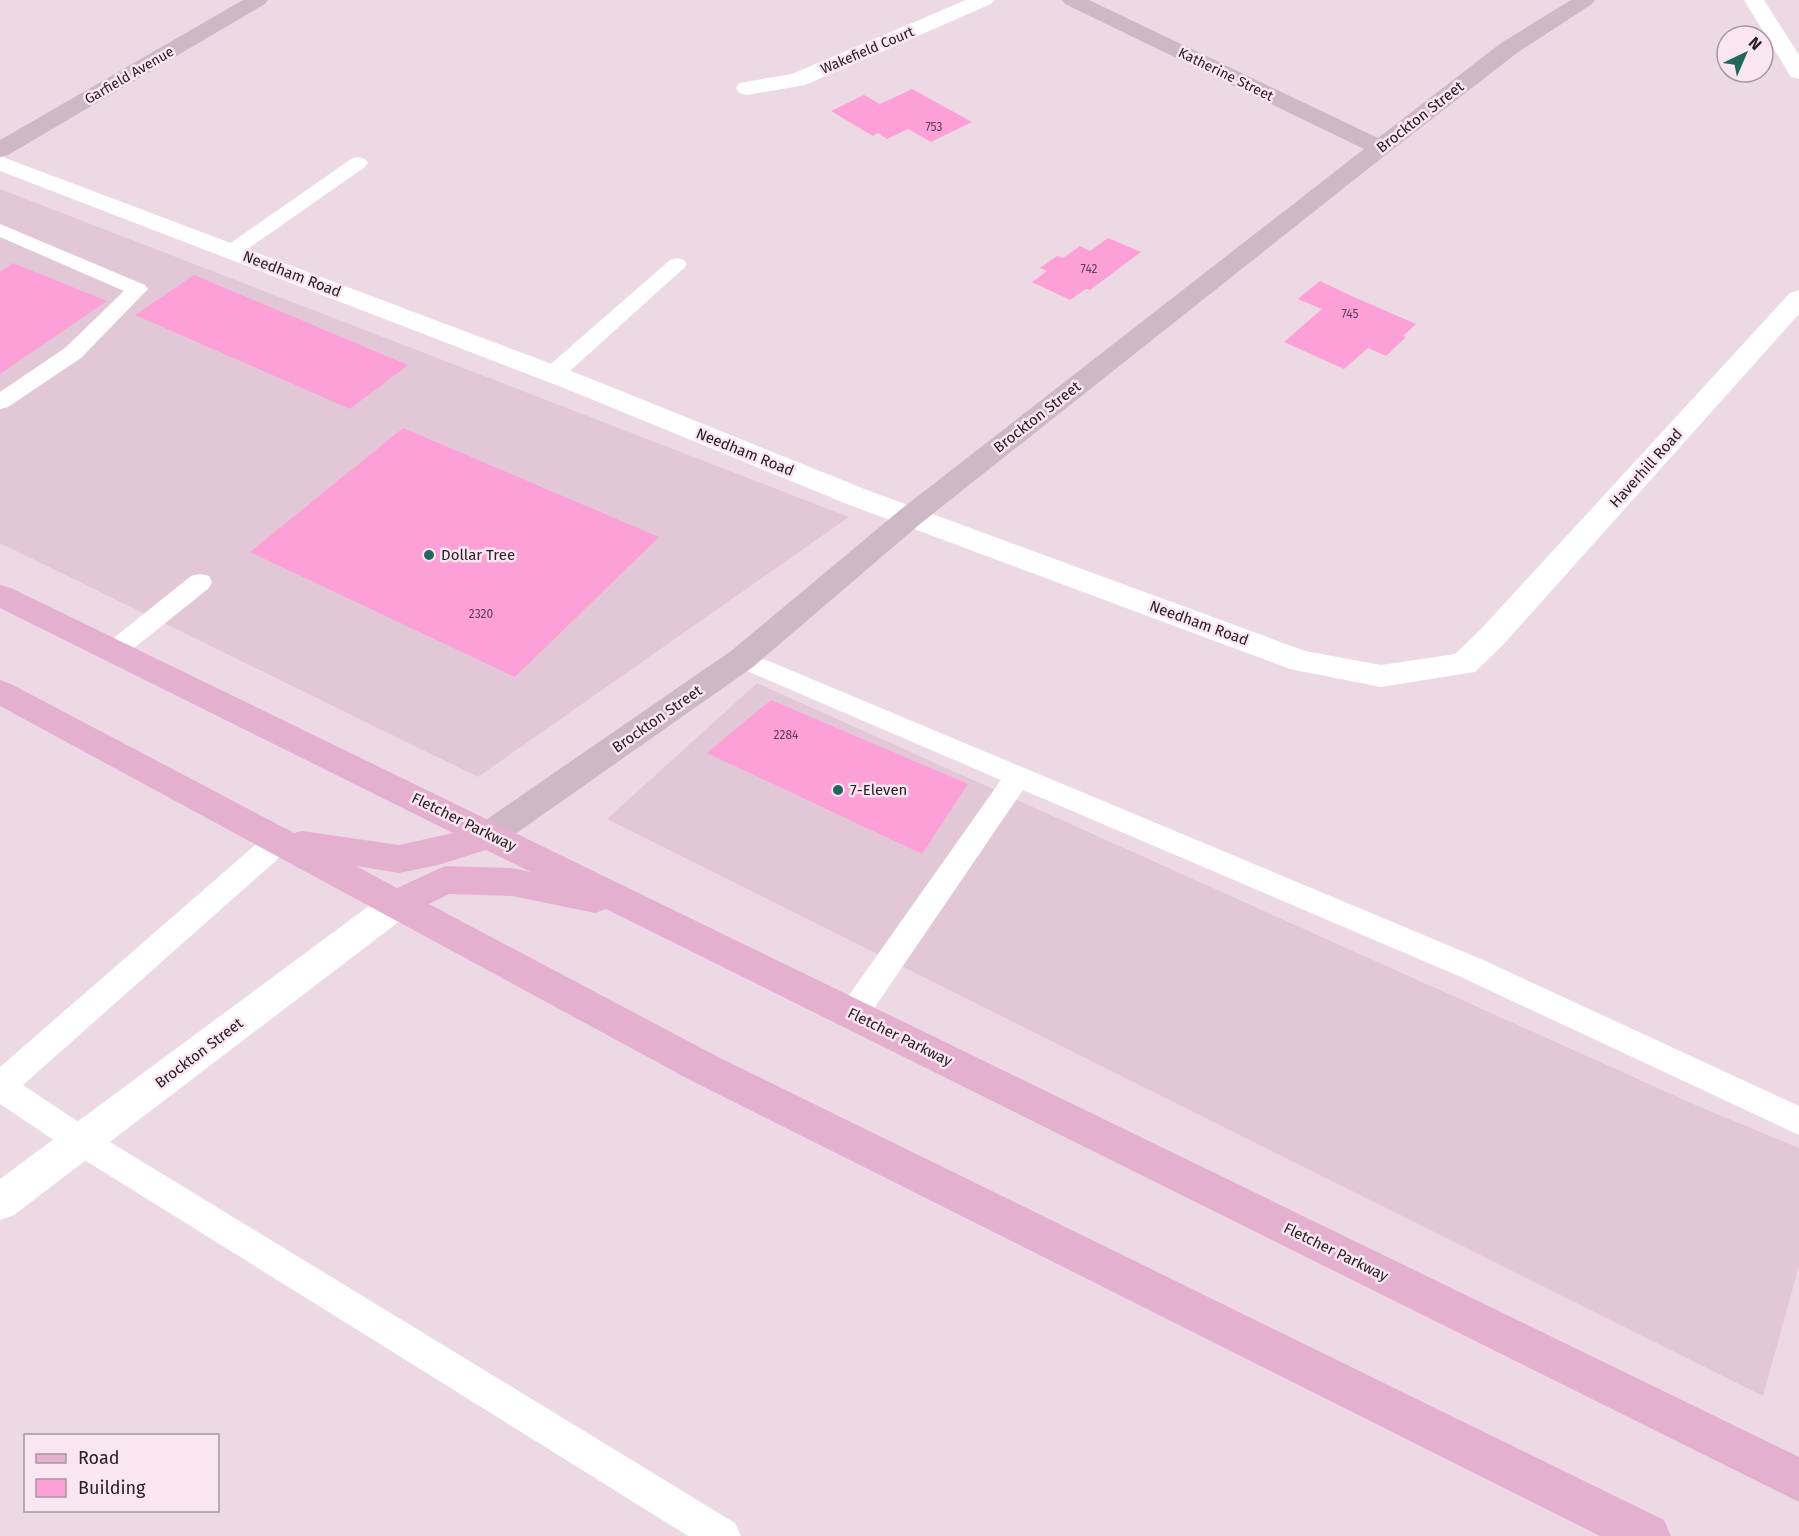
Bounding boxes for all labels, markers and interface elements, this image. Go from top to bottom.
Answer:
street label: Wakefield Court [818,23,917,78]
north arrow [1715,24,1775,84]
text: N [1745,33,1765,54]
street label: Garfield Avenue [82,43,177,108]
street label: Katherine Street [1176,44,1277,105]
street label: Brockton Street [1373,77,1468,157]
house number: 753 [925,120,943,134]
street label: Needham Road [240,247,344,301]
house number: 742 [1081,262,1098,276]
house number: 745 [1341,307,1359,321]
street label: Brockton Street [990,377,1085,457]
street label: Needham Road [693,424,797,480]
street label: Haverhill Road [1606,425,1686,511]
place label: Dollar Tree [441,546,515,564]
marker: Dollar Tree [422,548,436,562]
street label: Needham Road [1147,597,1251,649]
house number: 2320 [469,607,493,621]
street label: Brockton Street [609,681,706,757]
house number: 2284 [774,728,799,742]
place label: 7-Eleven [850,781,907,799]
marker: 7-Eleven [831,783,845,797]
street label: Fletcher Parkway [409,789,520,855]
street label: Fletcher Parkway [845,1004,956,1070]
street label: Brockton Street [151,1014,247,1092]
street label: Fletcher Parkway [1281,1219,1392,1285]
legend [24,1434,219,1512]
text: Road [78,1447,120,1469]
text: Building [78,1477,146,1499]

